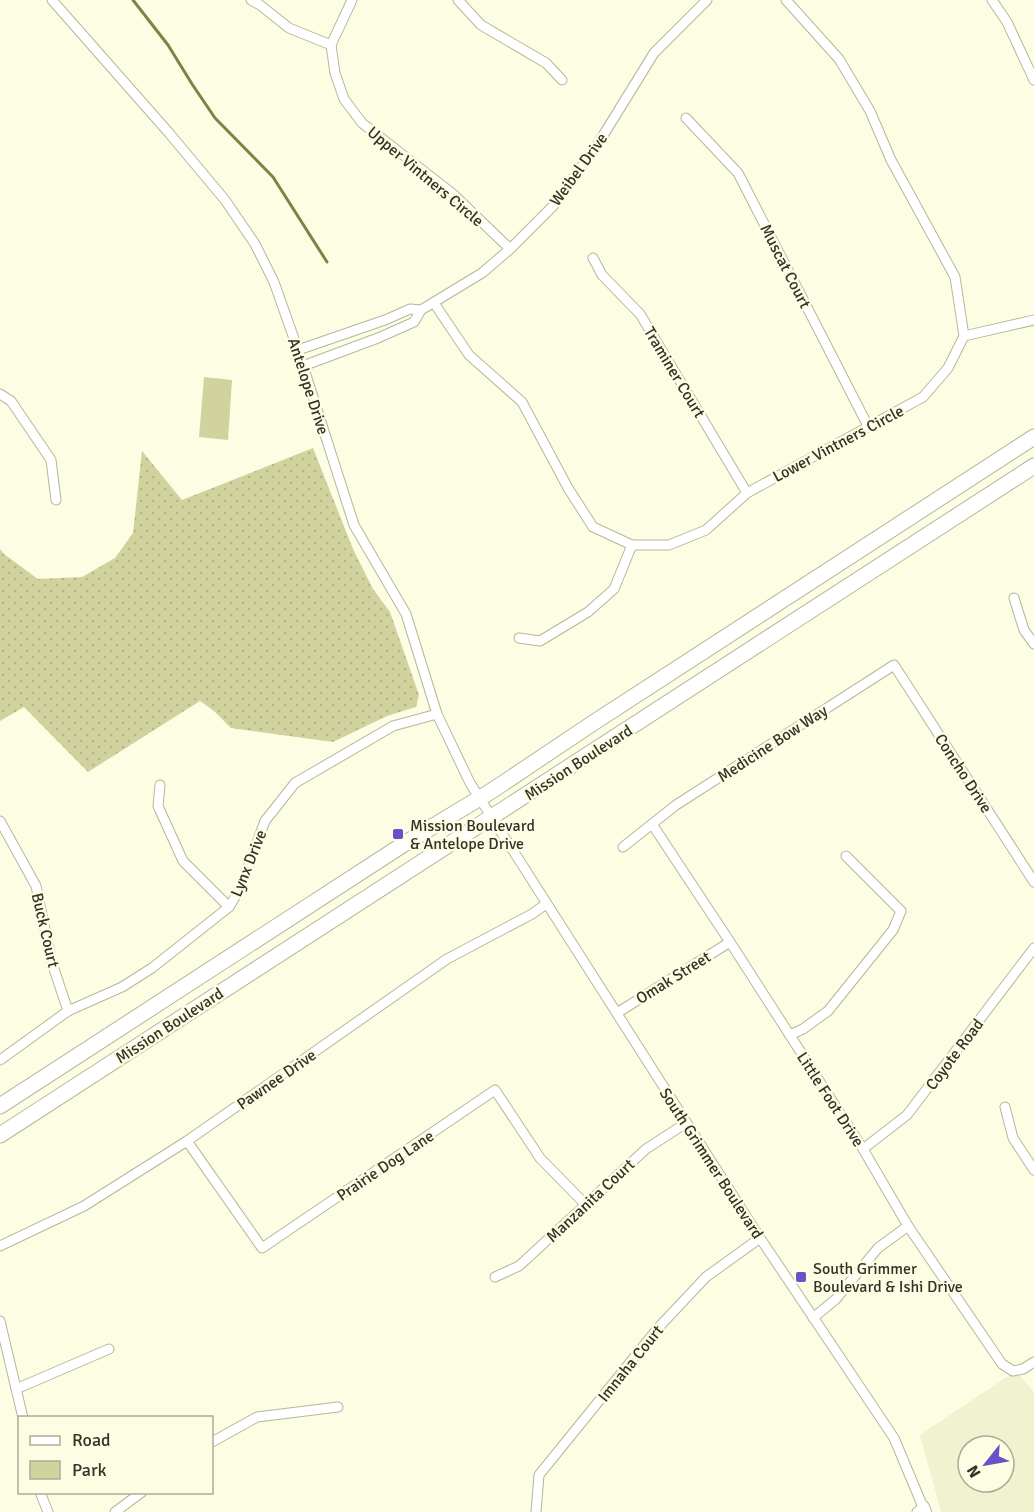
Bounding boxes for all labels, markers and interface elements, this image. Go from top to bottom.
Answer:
street label: Upper Vintners Circle [363,122,488,231]
street label: Weibel Drive [546,129,612,210]
street label: Muscat Court [755,221,815,312]
street label: Traminer Court [639,323,709,422]
street label: Antelope Drive [283,335,333,437]
street label: Lower Vintners Circle [770,401,907,487]
street label: Medicine Bow Way [714,701,832,787]
street label: Mission Boulevard [521,720,636,805]
street label: Concho Drive [930,730,996,817]
place label: Mission Boulevard & Antelope Drive [410,816,535,854]
street label: Lynx Drive [226,827,271,900]
marker: Mission Boulevard & Antelope Drive [391,827,405,841]
street label: Buck Court [27,891,63,970]
street label: Omak Street [632,947,715,1009]
street label: Mission Boulevard [112,983,227,1068]
street label: Coyote Road [921,1015,988,1094]
street label: Pawnee Drive [233,1045,320,1114]
street label: Little Foot Drive [792,1048,868,1151]
street label: South Grimmer Boulevard [655,1084,768,1243]
street label: Prairie Dog Lane [333,1126,438,1206]
street label: Manzanita Court [542,1154,639,1247]
place label: South Grimmer Boulevard & Ishi Drive [813,1259,963,1297]
marker: South Grimmer Boulevard & Ishi Drive [794,1270,808,1284]
street label: Imnaha Court [594,1321,668,1406]
legend [18,1416,213,1494]
text: Road [72,1429,111,1451]
north arrow [956,1434,1016,1494]
text: Park [72,1459,107,1481]
text: N [963,1461,985,1481]

